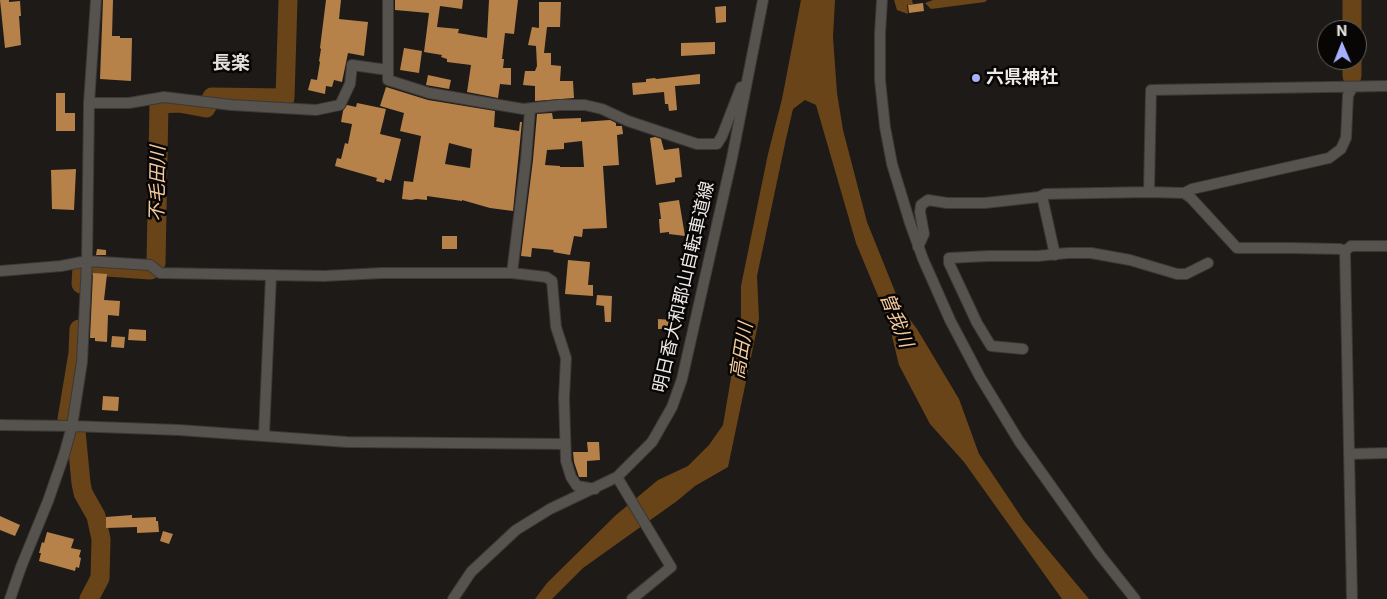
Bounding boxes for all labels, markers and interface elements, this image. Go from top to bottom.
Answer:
north arrow [1317,20,1367,70]
text: N [1336,22,1347,39]
district label: 長楽 [212,52,250,74]
place label: 六県神社 [986,67,1058,89]
marker: 六県神社 [970,72,982,84]
water label: 不毛田川 [146,146,170,222]
street label: 明日香大和郡山自転車道線 [649,179,719,395]
water label: 曽我川 [875,289,917,351]
water label: 高田川 [726,321,758,381]

